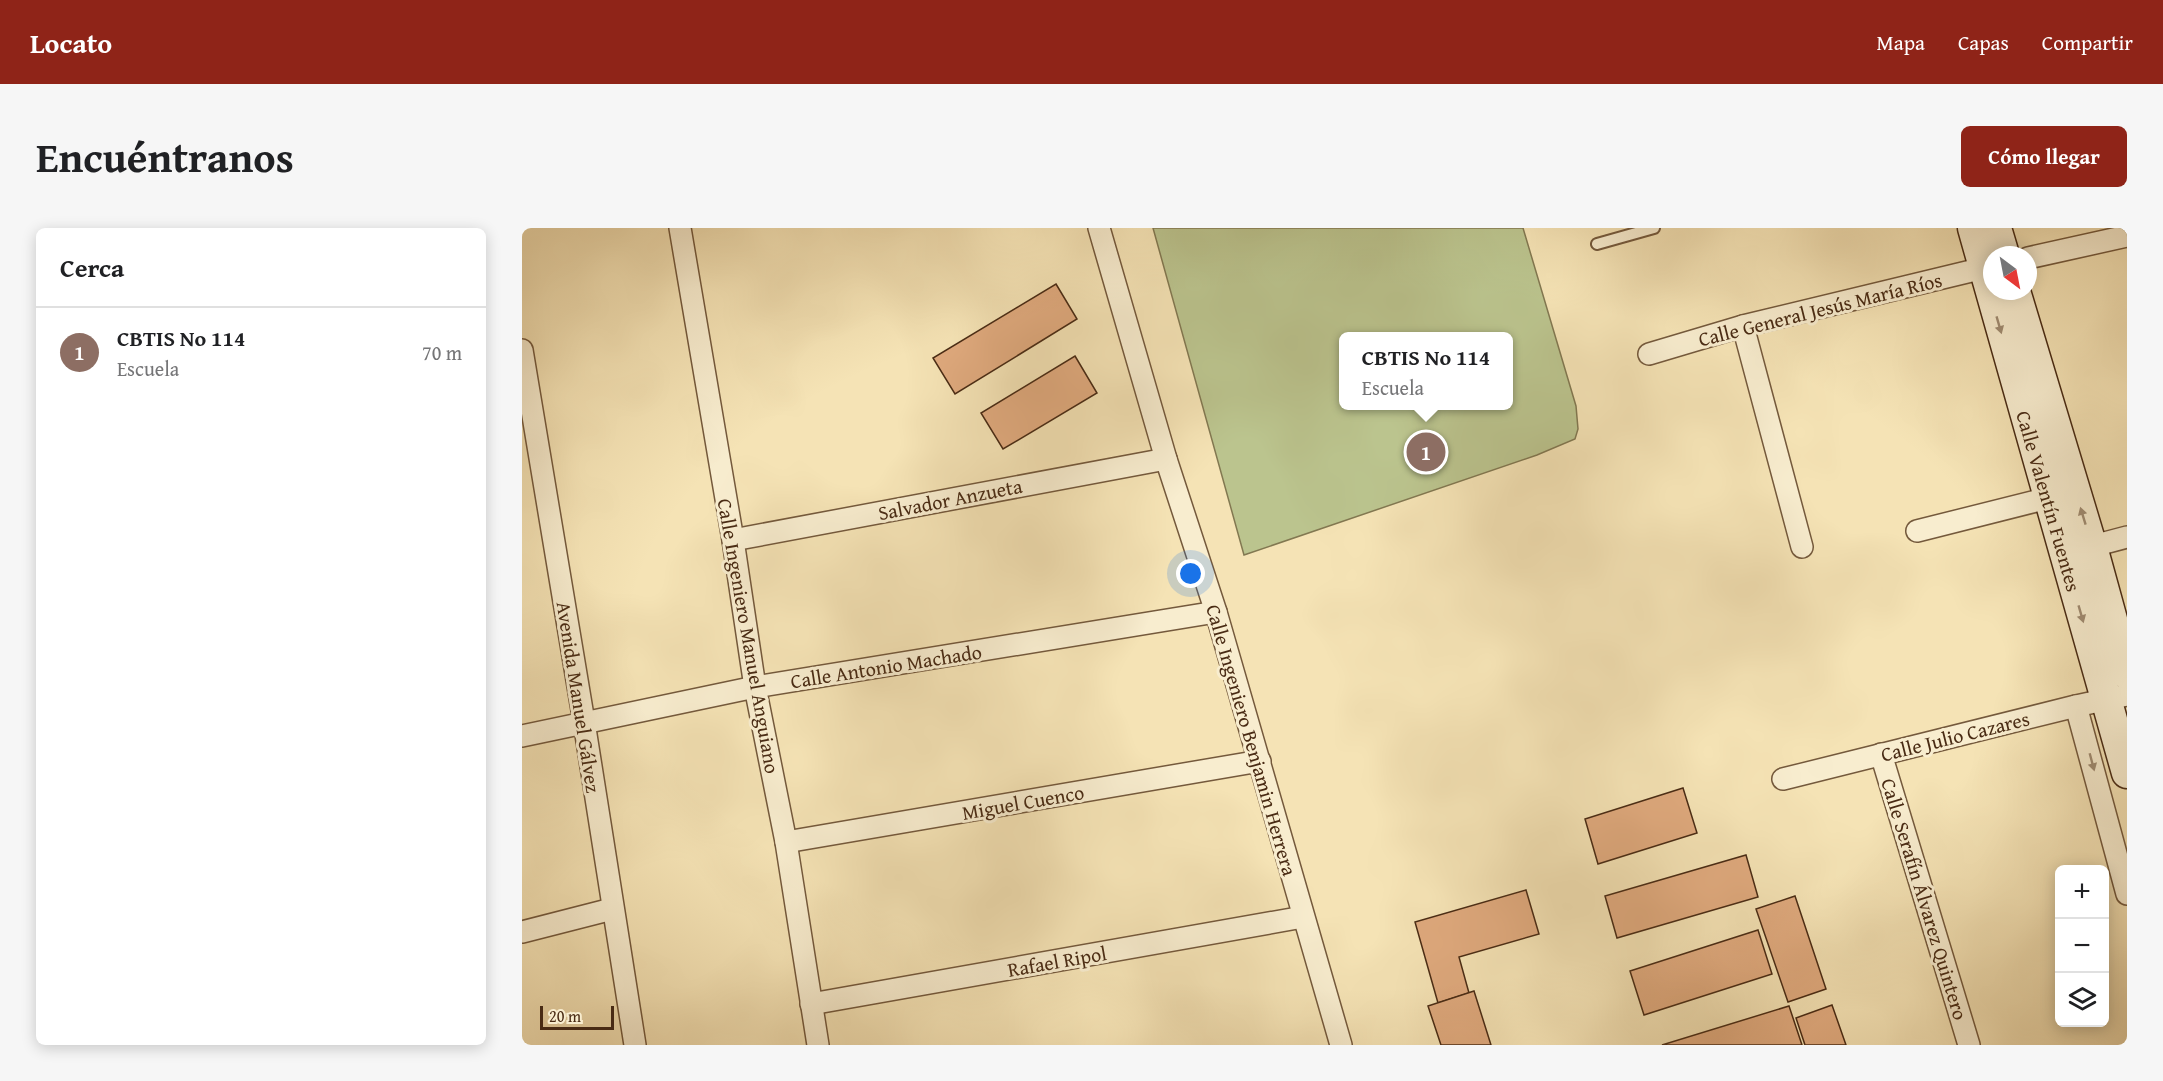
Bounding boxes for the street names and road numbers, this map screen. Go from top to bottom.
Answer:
street label: Calle General Jesús María Ríos [1695,265,1945,353]
street label: Calle Valentín Fuentes [2009,407,2089,595]
street label: Salvador Anzueta [875,471,1025,527]
street label: Calle Ingeniero Manuel Anguiano [711,496,787,776]
street label: Avenida Manuel Gálvez [550,599,608,795]
street label: Calle Ingeniero Benjamin Herrera [1199,601,1305,880]
street label: Calle Antonio Machado [788,637,984,695]
street label: Calle Julio Cazares [1878,704,2032,768]
street label: Calle Serafín Álvarez Quintero [1874,775,1976,1023]
street label: Miguel Cuenco [960,777,1086,827]
street label: Rafael Ripol [1005,938,1109,984]

